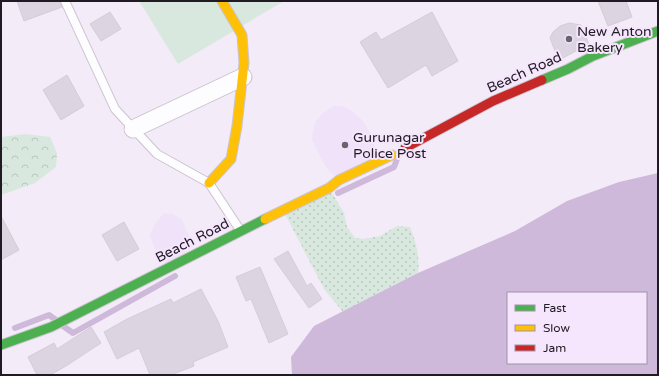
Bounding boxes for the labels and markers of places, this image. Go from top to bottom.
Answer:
place label: New Anton Bakery [577,23,652,56]
marker: New Anton Bakery [564,34,574,44]
place label: Gurunagar Police Post [353,129,427,162]
marker: Gurunagar Police Post [340,140,350,150]

